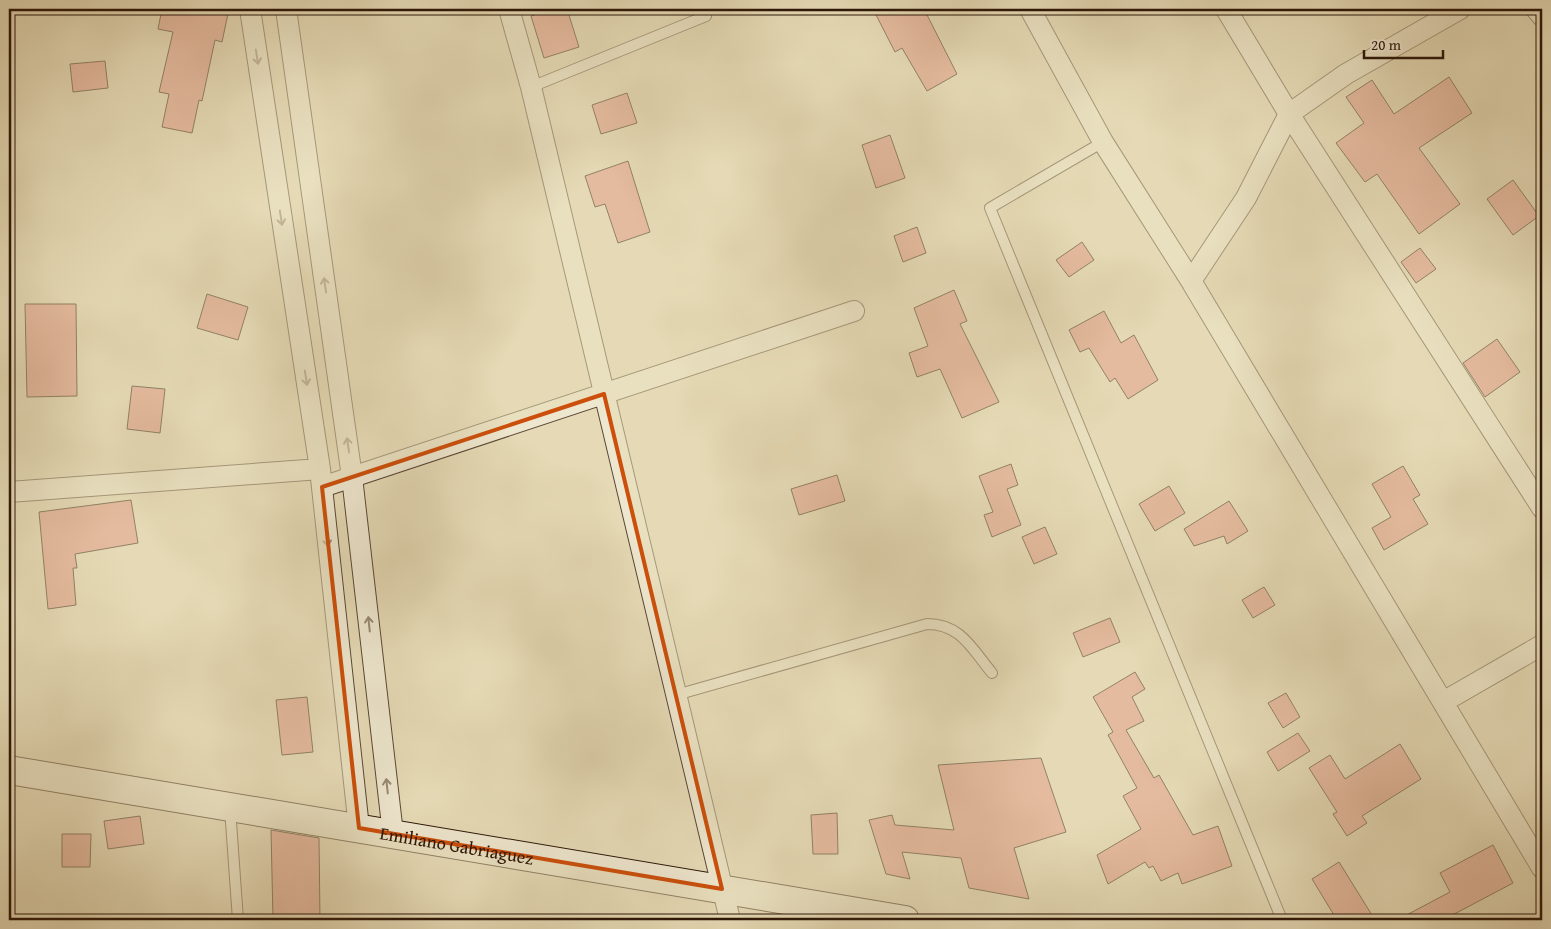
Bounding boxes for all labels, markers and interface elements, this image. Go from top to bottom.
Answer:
scale bar [1364,28,1442,60]
text: 20 m [1371,34,1402,55]
one-way arrow [252,49,262,65]
one-way arrow [277,209,287,225]
one-way arrow [320,277,330,293]
one-way arrow [301,370,311,386]
one-way arrow [343,438,353,454]
one-way arrow [322,531,332,547]
one-way arrow [364,616,374,632]
one-way arrow [382,778,392,794]
street label: Emiliano Gabriaguez [378,819,536,871]

